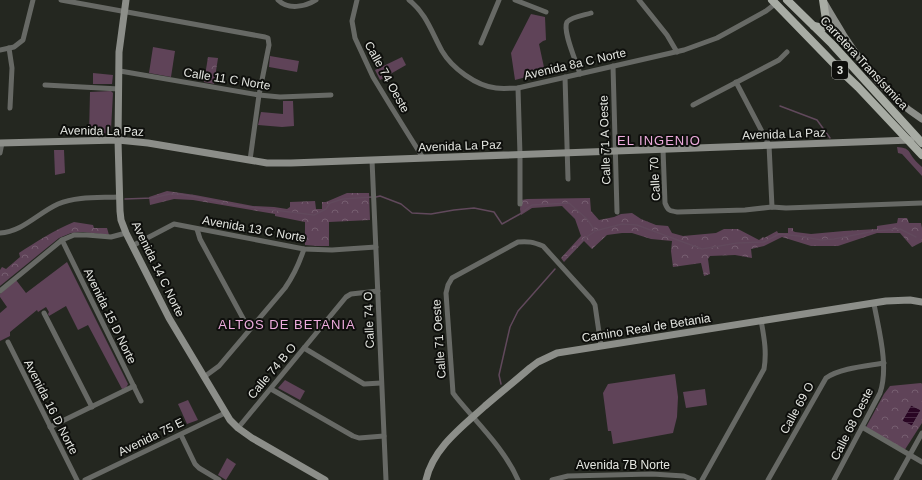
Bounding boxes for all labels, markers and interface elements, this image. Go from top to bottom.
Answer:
street label: Carretera Transístmica [817,14,911,113]
street label: Calle 74 Oeste [362,39,413,115]
street label: Avenida 8a C Norte [523,45,628,83]
road number: 3 [832,61,848,79]
street label: Calle 11 C Norte [183,65,272,93]
street label: Calle 71 A Oeste [596,95,614,185]
street label: Avenida La Paz [60,123,144,139]
street label: Avenida La Paz [742,126,826,142]
district label: EL INGENIO [617,133,701,148]
street label: Avenida La Paz [418,138,502,154]
street label: Calle 70 [647,156,663,201]
street label: Avenida 13 C Norte [201,213,307,245]
street label: Avenida 14 C Norte [129,219,187,319]
street label: Avenida 15 D Norte [81,266,139,366]
street label: Calle 74 O [361,291,377,349]
street label: Calle 71 Oeste [429,299,449,379]
street label: Camino Real de Betania [581,311,712,345]
district label: ALTOS DE BETANIA [218,317,356,332]
street label: Calle 74 B O [245,340,299,402]
street label: Avenida 16 D Norte [21,357,81,457]
street label: Calle 69 O [777,380,817,436]
street label: Calle 68 Oeste [828,385,876,463]
street label: Avenida 75 E [116,415,186,459]
street label: Avenida 7B Norte [576,458,670,472]

